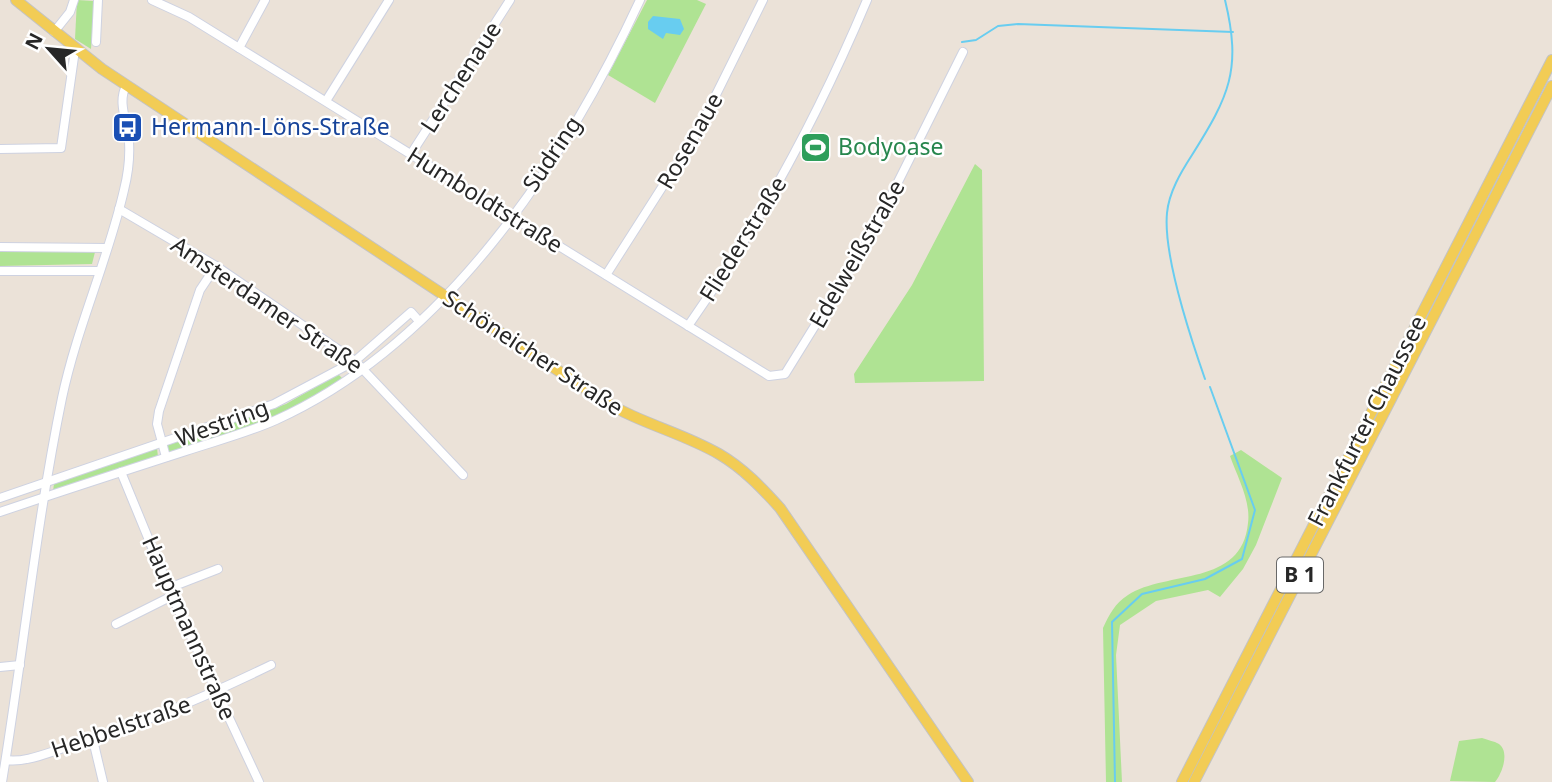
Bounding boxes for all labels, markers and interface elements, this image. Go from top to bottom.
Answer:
north arrow [14,14,84,84]
street label: Lerchenaue [412,15,508,138]
text: N [19,28,49,54]
street label: Rosenaue [649,86,730,195]
street label: Südring [514,109,588,198]
bus stop icon: Hermann-Löns-Straße [111,110,145,144]
place label: Hermann-Löns-Straße [151,110,390,142]
sports icon: Bodyoase [798,130,832,164]
place label: Bodyoase [838,130,944,162]
street label: Humboldtstraße [402,138,569,260]
street label: Fliederstraße [691,170,793,307]
street label: Edelweißstraße [801,174,912,333]
street label: Amsterdamer Straße [165,228,370,380]
street label: Schöneicher Straße [437,282,630,422]
street label: Frankfurter Chaussee [1299,310,1433,531]
street label: Westring [171,390,273,454]
street label: Hauptmannstraße [135,531,245,725]
road number: B 1 [1277,558,1323,592]
street label: Hebbelstraße [46,687,195,765]

